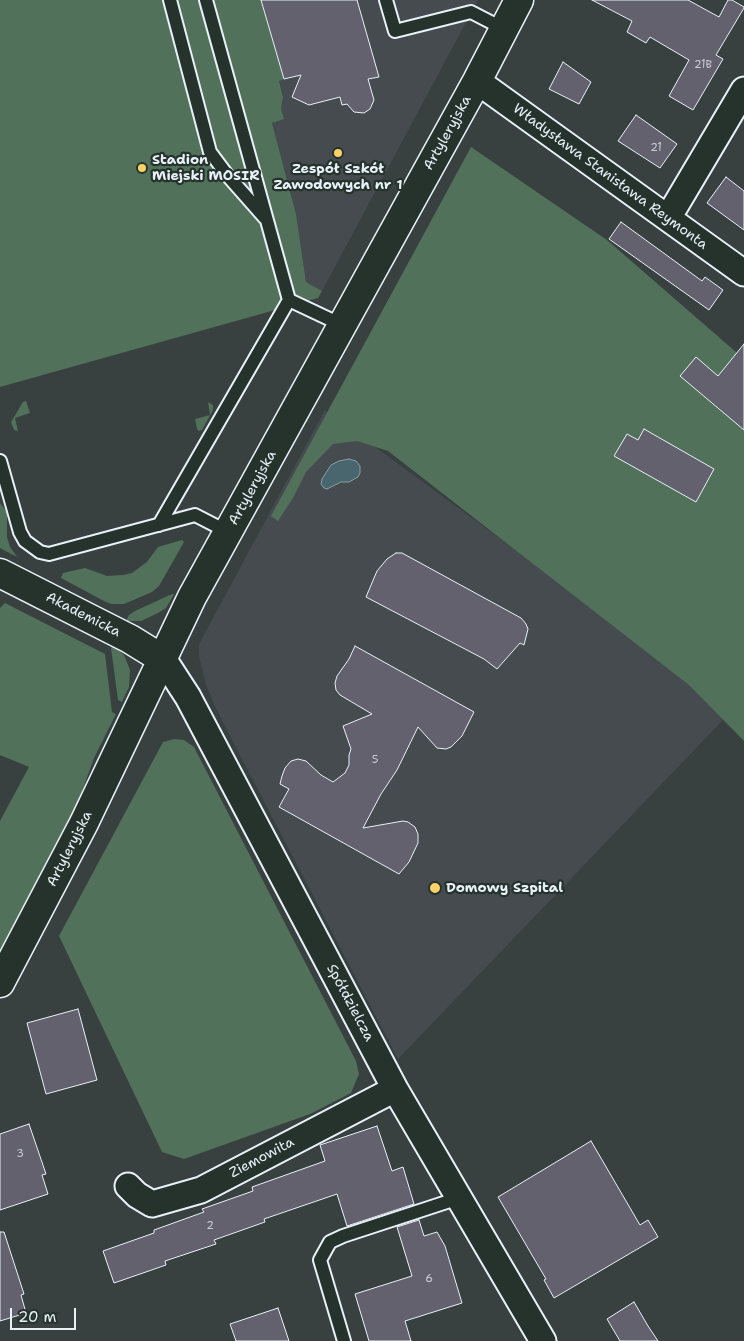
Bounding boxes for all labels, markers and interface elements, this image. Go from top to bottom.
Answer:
house number: 21B [694,58,712,72]
street label: Artyleryjska [421,93,475,173]
street label: Władysława Stanisława Reymonta [509,101,711,253]
house number: 21 [650,141,662,155]
marker: Zespół Szkół Zawodowych nr 1 [332,147,344,159]
place label: Stadion Miejski MOSIR [152,152,260,184]
place label: Zespół Szkół Zawodowych nr 1 [273,161,403,193]
marker: Stadion Miejski MOSIR [136,162,148,174]
street label: Artyleryjska [226,448,280,528]
street label: Akademicka [43,589,123,641]
house number: 5 [372,753,378,767]
street label: Artyleryjska [44,808,96,890]
place label: Domowy Szpital [446,880,563,896]
marker: Domowy Szpital [428,881,442,895]
street label: Spółdzielcza [323,962,377,1044]
street label: Ziemowita [227,1134,297,1182]
house number: 3 [16,1147,24,1161]
house number: 2 [206,1219,214,1233]
house number: 6 [425,1272,433,1286]
scale bar [12,1298,79,1330]
text: 20 m [18,1307,57,1327]

